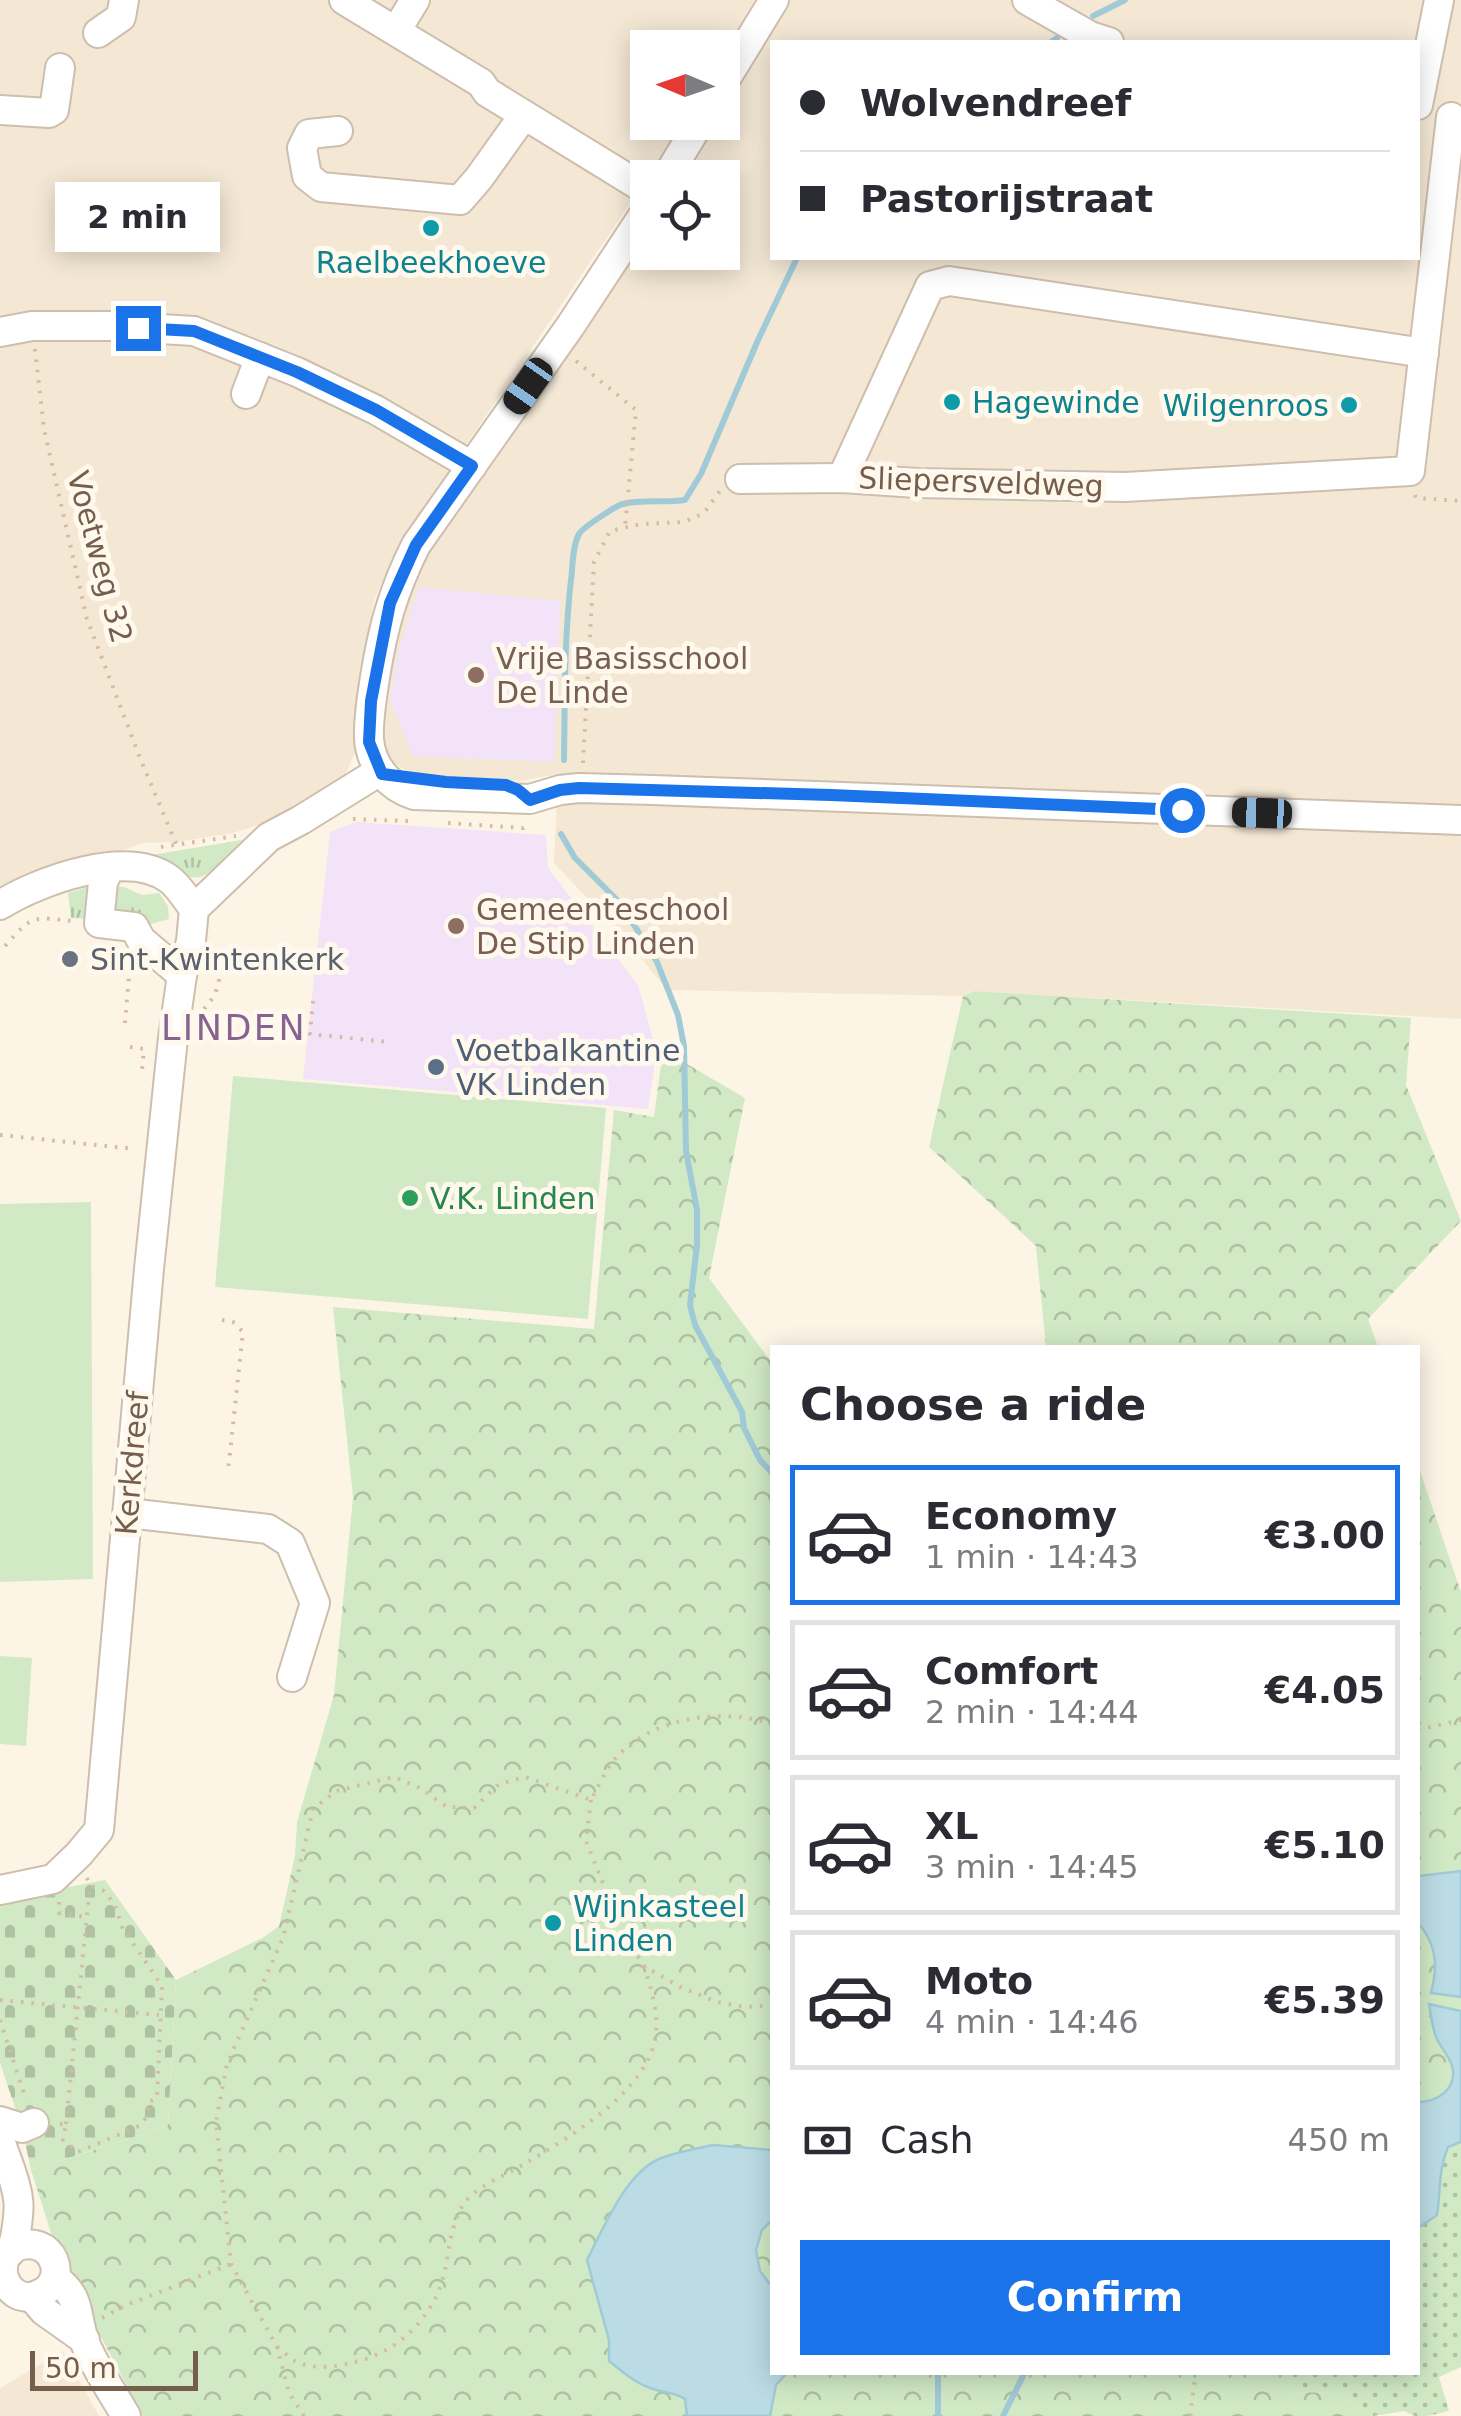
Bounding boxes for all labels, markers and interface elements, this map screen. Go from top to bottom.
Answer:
north arrow [630,30,740,140]
map controls [630,30,740,270]
text: Wolvendreef [860,81,1131,125]
button: locate [630,160,740,270]
text: Pastorijstraat [860,177,1153,221]
callout: 2 min [56,183,220,253]
text: 2 min [87,198,188,236]
marker: Raelbeekhoeve [420,217,442,239]
place label: Raelbeekhoeve [316,245,546,280]
route end [116,306,161,351]
car [499,353,557,419]
place label: Hagewinde [972,385,1140,420]
place label: Wilgenroos [1163,388,1329,423]
marker: Hagewinde [941,391,963,413]
marker: Wilgenroos [1338,394,1360,416]
street label: Sliepersveldweg [858,460,1104,504]
street label: Voetweg 32 [60,467,140,647]
place label: Vrije Basisschool De Linde [496,641,748,710]
marker: Vrije Basisschool De Linde [465,664,487,686]
route start [1160,788,1205,833]
car [1231,797,1293,829]
place label: Gemeenteschool De Stip Linden [476,892,729,961]
marker: Gemeenteschool De Stip Linden [445,915,467,937]
place label: Sint-Kwintenkerk [90,942,345,977]
marker: Sint-Kwintenkerk [59,948,81,970]
district label: LINDEN [161,1008,307,1048]
place label: Voetbalkantine VK Linden [456,1033,680,1102]
marker: Voetbalkantine VK Linden [425,1056,447,1078]
place label: V.K. Linden [430,1181,596,1216]
marker: V.K. Linden [399,1187,421,1209]
text: Choose a ride [800,1378,1146,1431]
street label: Kerkdreef [108,1388,156,1537]
icon: car [805,1490,895,1580]
text: Economy [925,1494,1117,1538]
text: €3.00 [1265,1513,1385,1557]
text: 1 min · 14:43 [925,1538,1139,1576]
icon: car [805,1645,895,1735]
text: Comfort [925,1649,1098,1693]
text: €4.05 [1265,1668,1385,1712]
text: 2 min · 14:44 [925,1693,1139,1731]
icon: car [805,1800,895,1890]
text: XL [925,1804,979,1848]
text: €5.10 [1265,1823,1385,1867]
text: 3 min · 14:45 [925,1848,1139,1886]
place label: Wijnkasteel Linden [573,1889,746,1958]
marker: Wijnkasteel Linden [542,1912,564,1934]
icon: car [805,1955,895,2045]
text: Moto [925,1959,1033,2003]
text: €5.39 [1265,1978,1385,2022]
text: 4 min · 14:46 [925,2003,1139,2041]
icon: cash [800,2113,855,2168]
text: Cash [880,2118,974,2162]
text: 450 m [1288,2121,1390,2159]
button: Confirm [800,2240,1390,2355]
scale bar [30,2346,198,2390]
text: 50 m [45,2352,117,2385]

